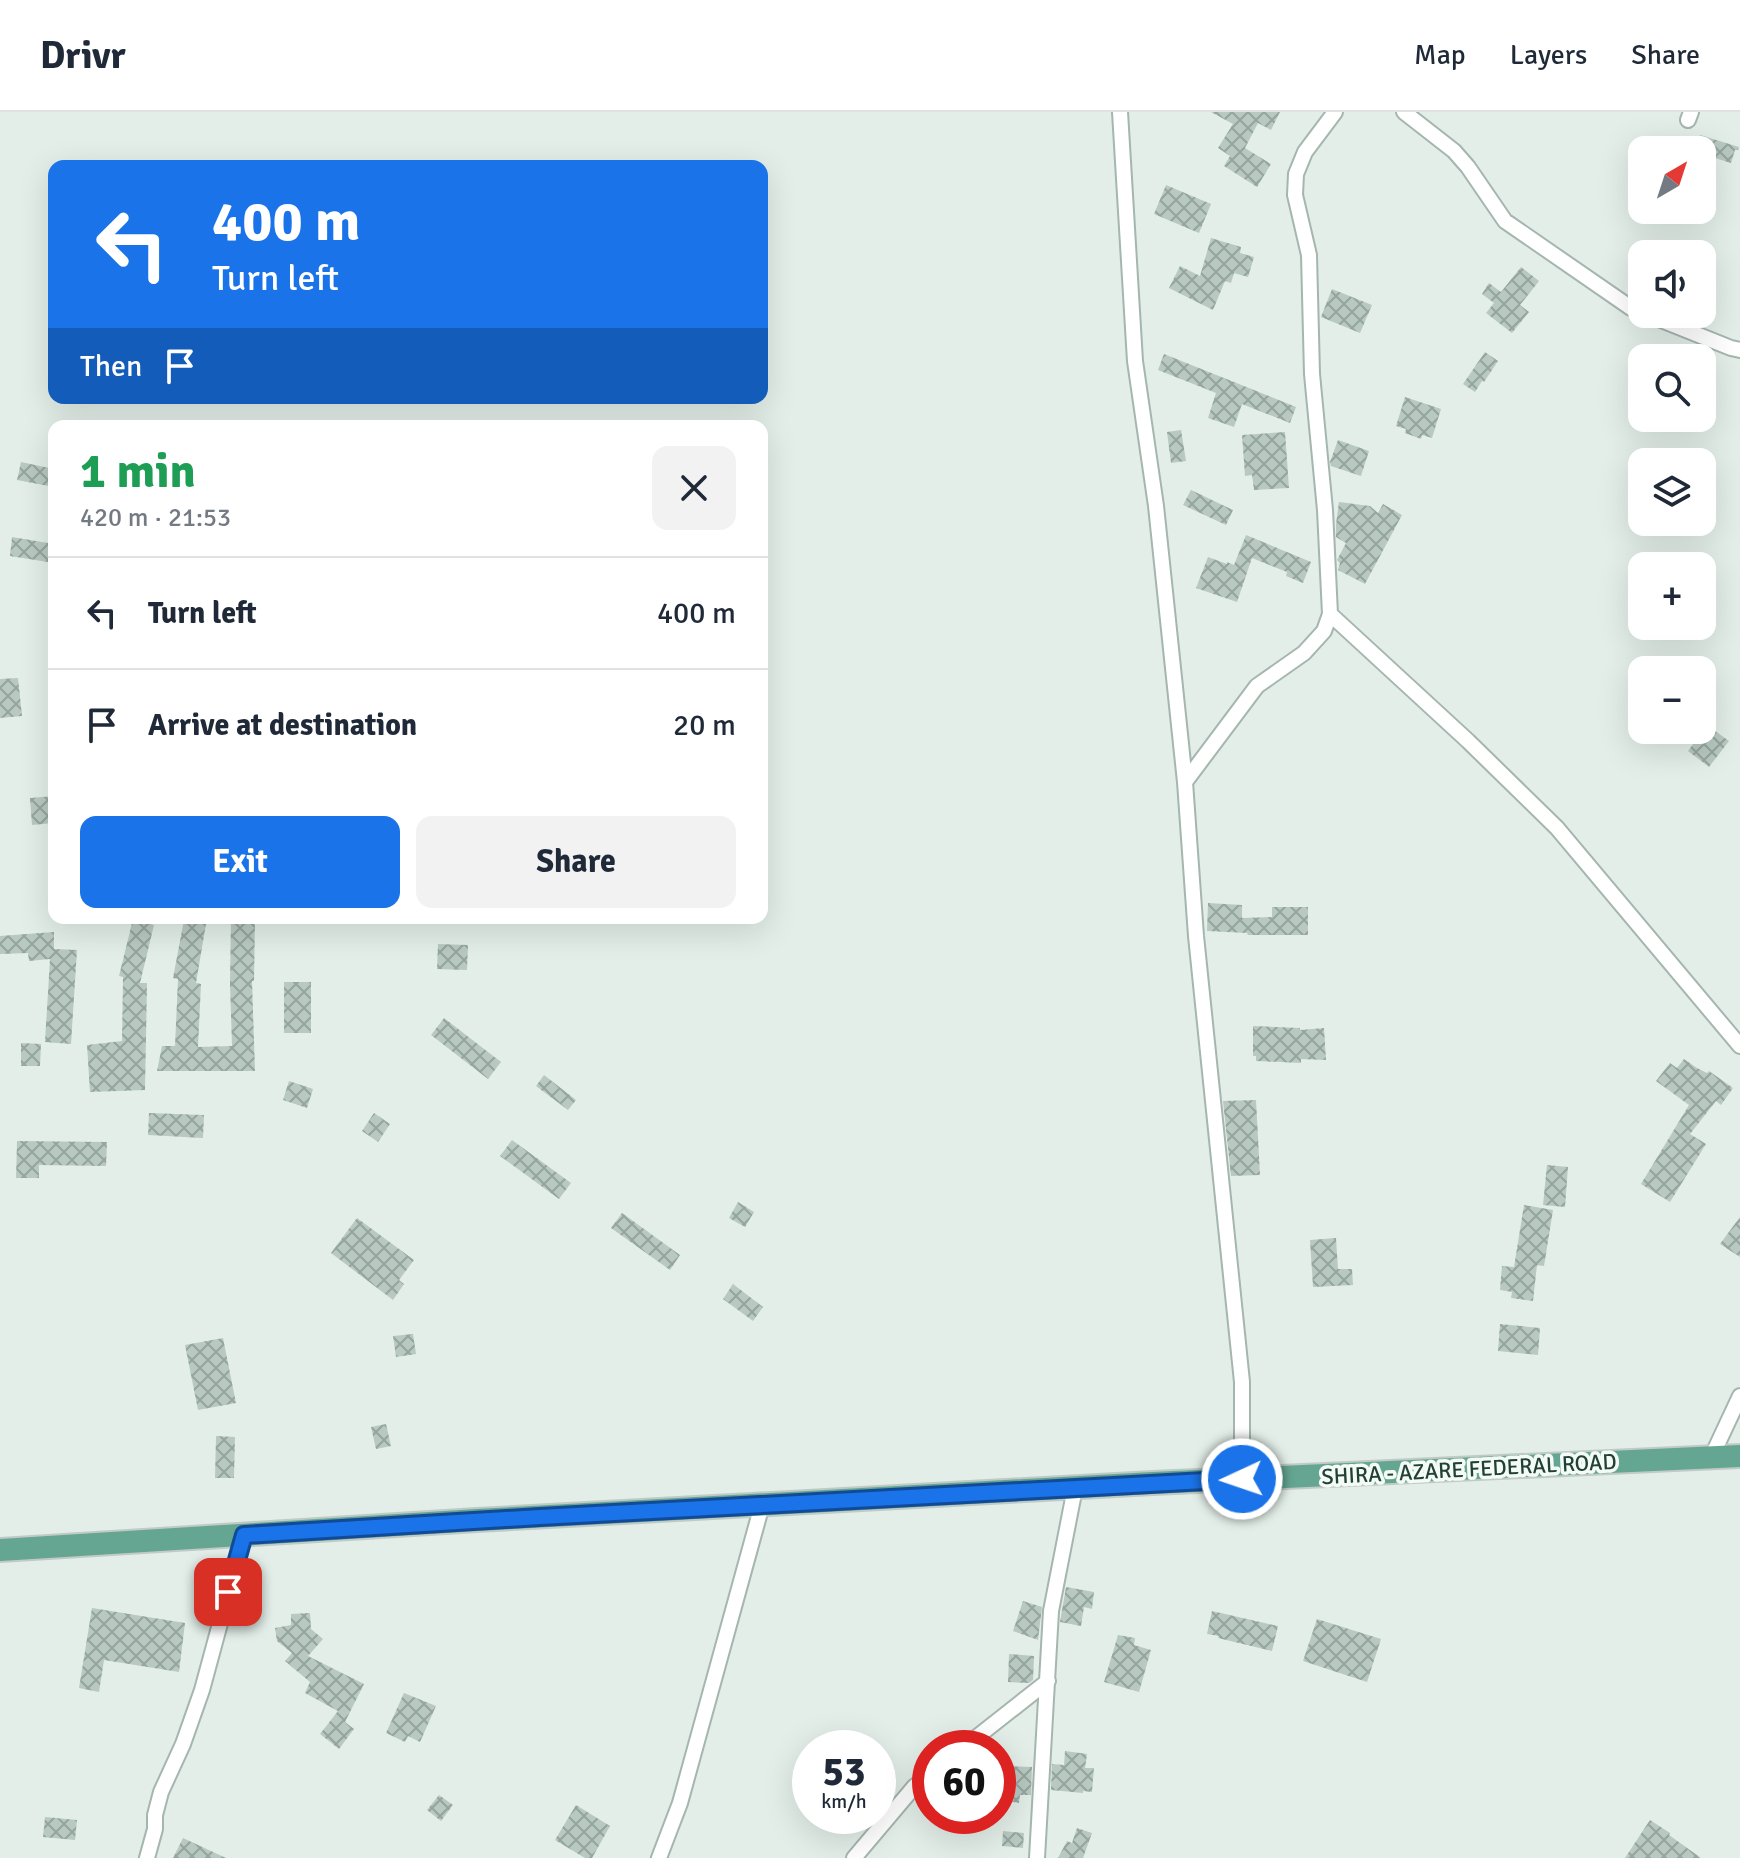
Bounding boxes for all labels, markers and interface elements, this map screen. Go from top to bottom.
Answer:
text: Drivr [40,32,126,79]
text: Map [1414,38,1466,72]
text: Layers [1510,38,1587,72]
text: Share [1631,38,1700,72]
north arrow [1628,136,1716,224]
map controls [1628,136,1716,744]
text: 400 m [212,187,360,256]
icon: left [80,192,184,296]
button: sound [1628,240,1716,328]
text: Turn left [212,256,339,301]
icon: arrive [158,344,202,388]
button: search [1628,344,1716,432]
text: Then [80,348,142,385]
text: 1 min [80,442,196,501]
button: close [652,446,736,530]
button: layers [1628,448,1716,536]
text: 420 m · 21:53 [80,502,231,534]
button: + [1628,552,1716,640]
icon: left [80,591,124,635]
text: Turn left [148,595,257,632]
text: 400 m [657,595,736,632]
button: − [1628,656,1716,744]
icon: arrive [80,703,124,747]
text: Arrive at destination [148,707,417,744]
text: 20 m [673,707,736,744]
button: Exit [80,816,400,908]
button: Share [416,816,736,908]
position arrow [1200,1437,1284,1521]
street label: SHIRA - AZARE FEDERAL ROAD [1321,1448,1617,1490]
pin [194,1558,262,1626]
icon: arrive [206,1570,250,1614]
speed limit sign: 60 [912,1730,1016,1834]
text: 53 [822,1747,866,1797]
text: km/h [821,1789,867,1814]

